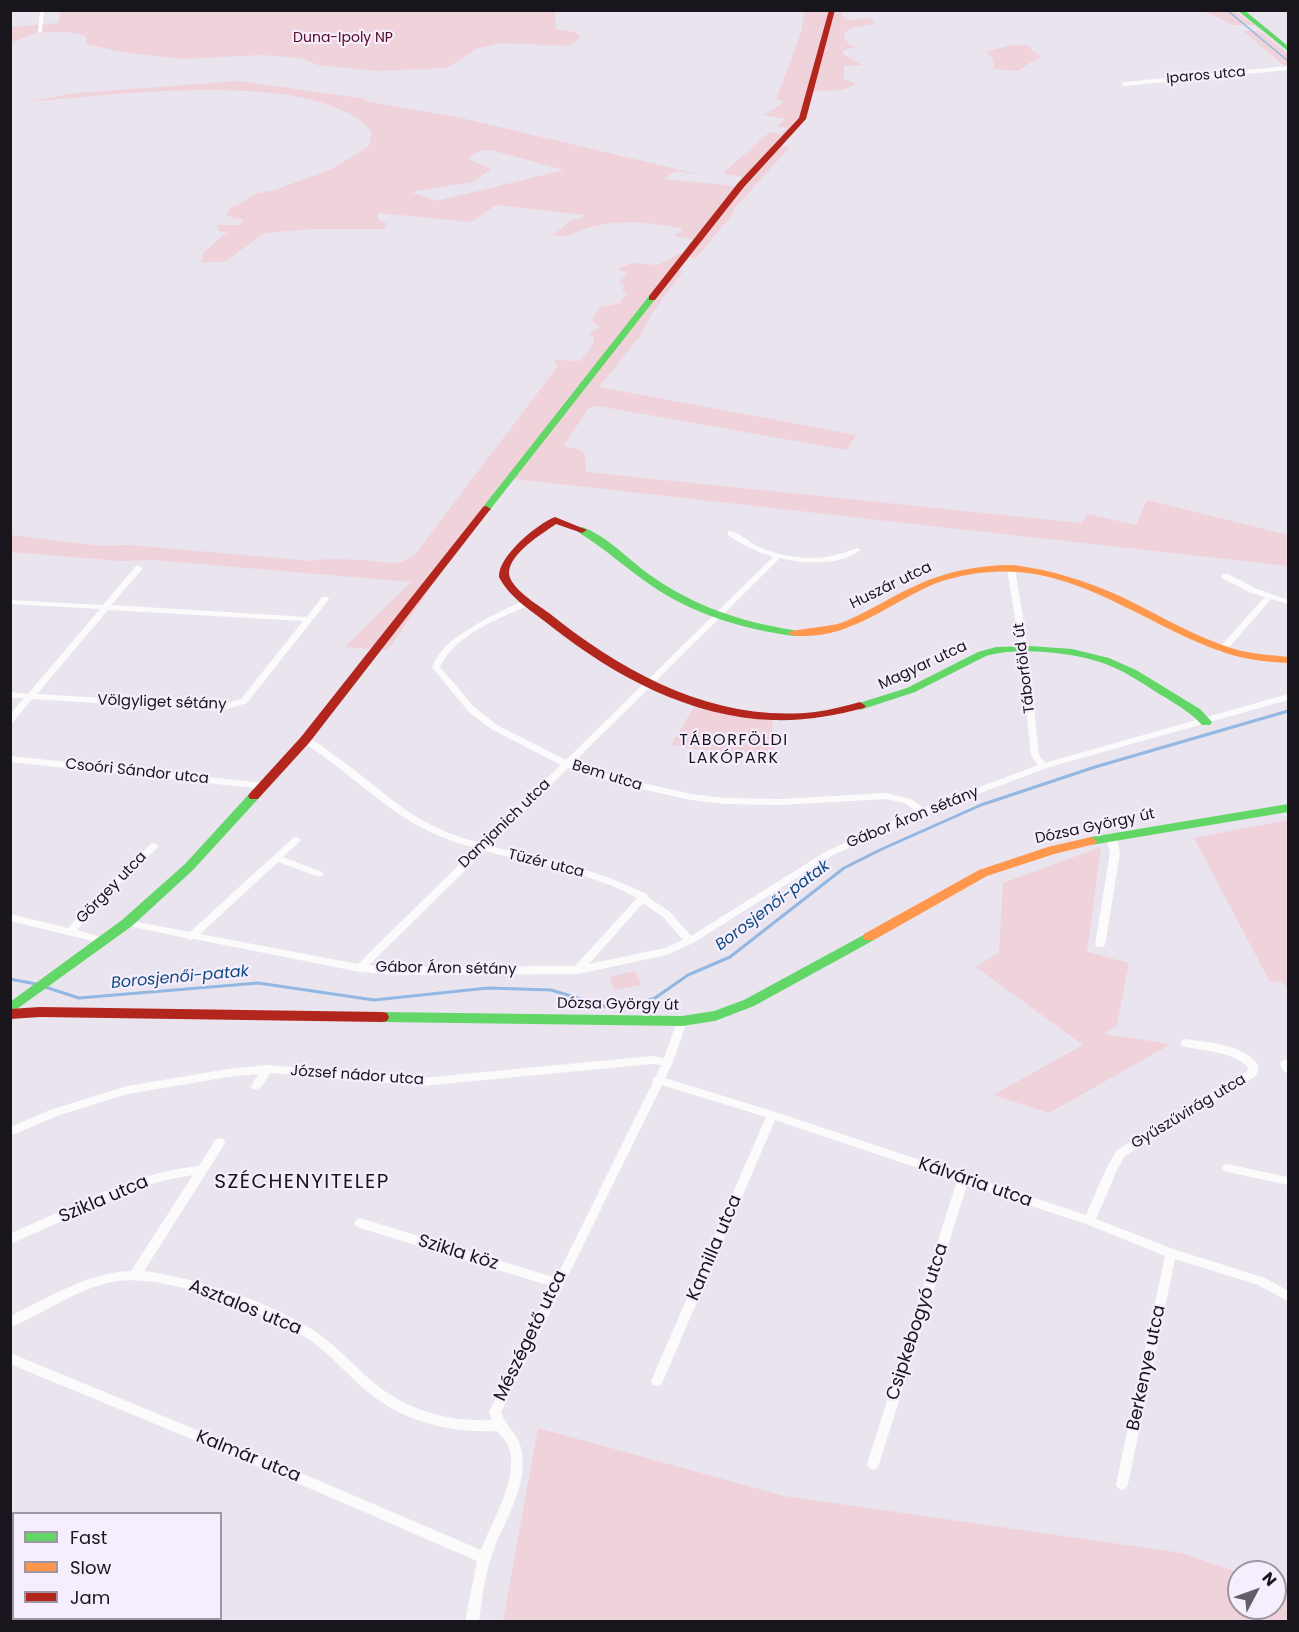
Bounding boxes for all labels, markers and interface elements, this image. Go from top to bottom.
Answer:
park label: Duna-Ipoly NP [293,30,393,46]
street label: Iparos utca [1166,64,1246,88]
street label: Huszár utca [847,558,935,614]
street label: Táborföld út [1011,622,1039,714]
street label: Magyar utca [876,638,970,694]
street label: Völgyliget sétány [97,692,227,714]
district label: TÁBORFÖLDI LAKÓPARK [679,731,789,769]
street label: Csoóri Sándor utca [64,756,210,788]
street label: Bem utca [570,757,644,795]
street label: Damjanich utca [455,776,555,872]
street label: Gábor Áron sétány [844,783,982,853]
street label: Dózsa György út [1033,806,1157,848]
street label: Tüzér utca [506,846,586,882]
street label: Görgey utca [73,848,151,928]
water label: Borosjenői-patak [712,857,834,955]
street label: Gábor Áron sétány [375,959,517,979]
water label: Borosjenői-patak [110,962,250,994]
street label: Dózsa György út [557,995,679,1015]
street label: József nádor utca [290,1062,424,1090]
street label: Gyűszűvirág utca [1129,1071,1249,1153]
street label: Kálvária utca [915,1153,1035,1213]
street label: Szikla utca [56,1171,152,1229]
district label: SZÉCHENYITELEP [214,1171,390,1195]
street label: Kamilla utca [683,1192,747,1304]
street label: Szikla köz [415,1231,501,1275]
street label: Csipkebogyó utca [882,1241,954,1403]
street label: Mészégető utca [490,1267,572,1405]
street label: Asztalos utca [185,1276,305,1340]
street label: Berkenye utca [1123,1303,1171,1433]
street label: Kalmár utca [193,1426,303,1488]
legend [12,1512,222,1620]
text: Fast [70,1525,107,1550]
text: Slow [70,1555,111,1580]
north arrow [1227,1560,1287,1620]
text: N [1257,1567,1282,1591]
text: Jam [70,1585,110,1610]

